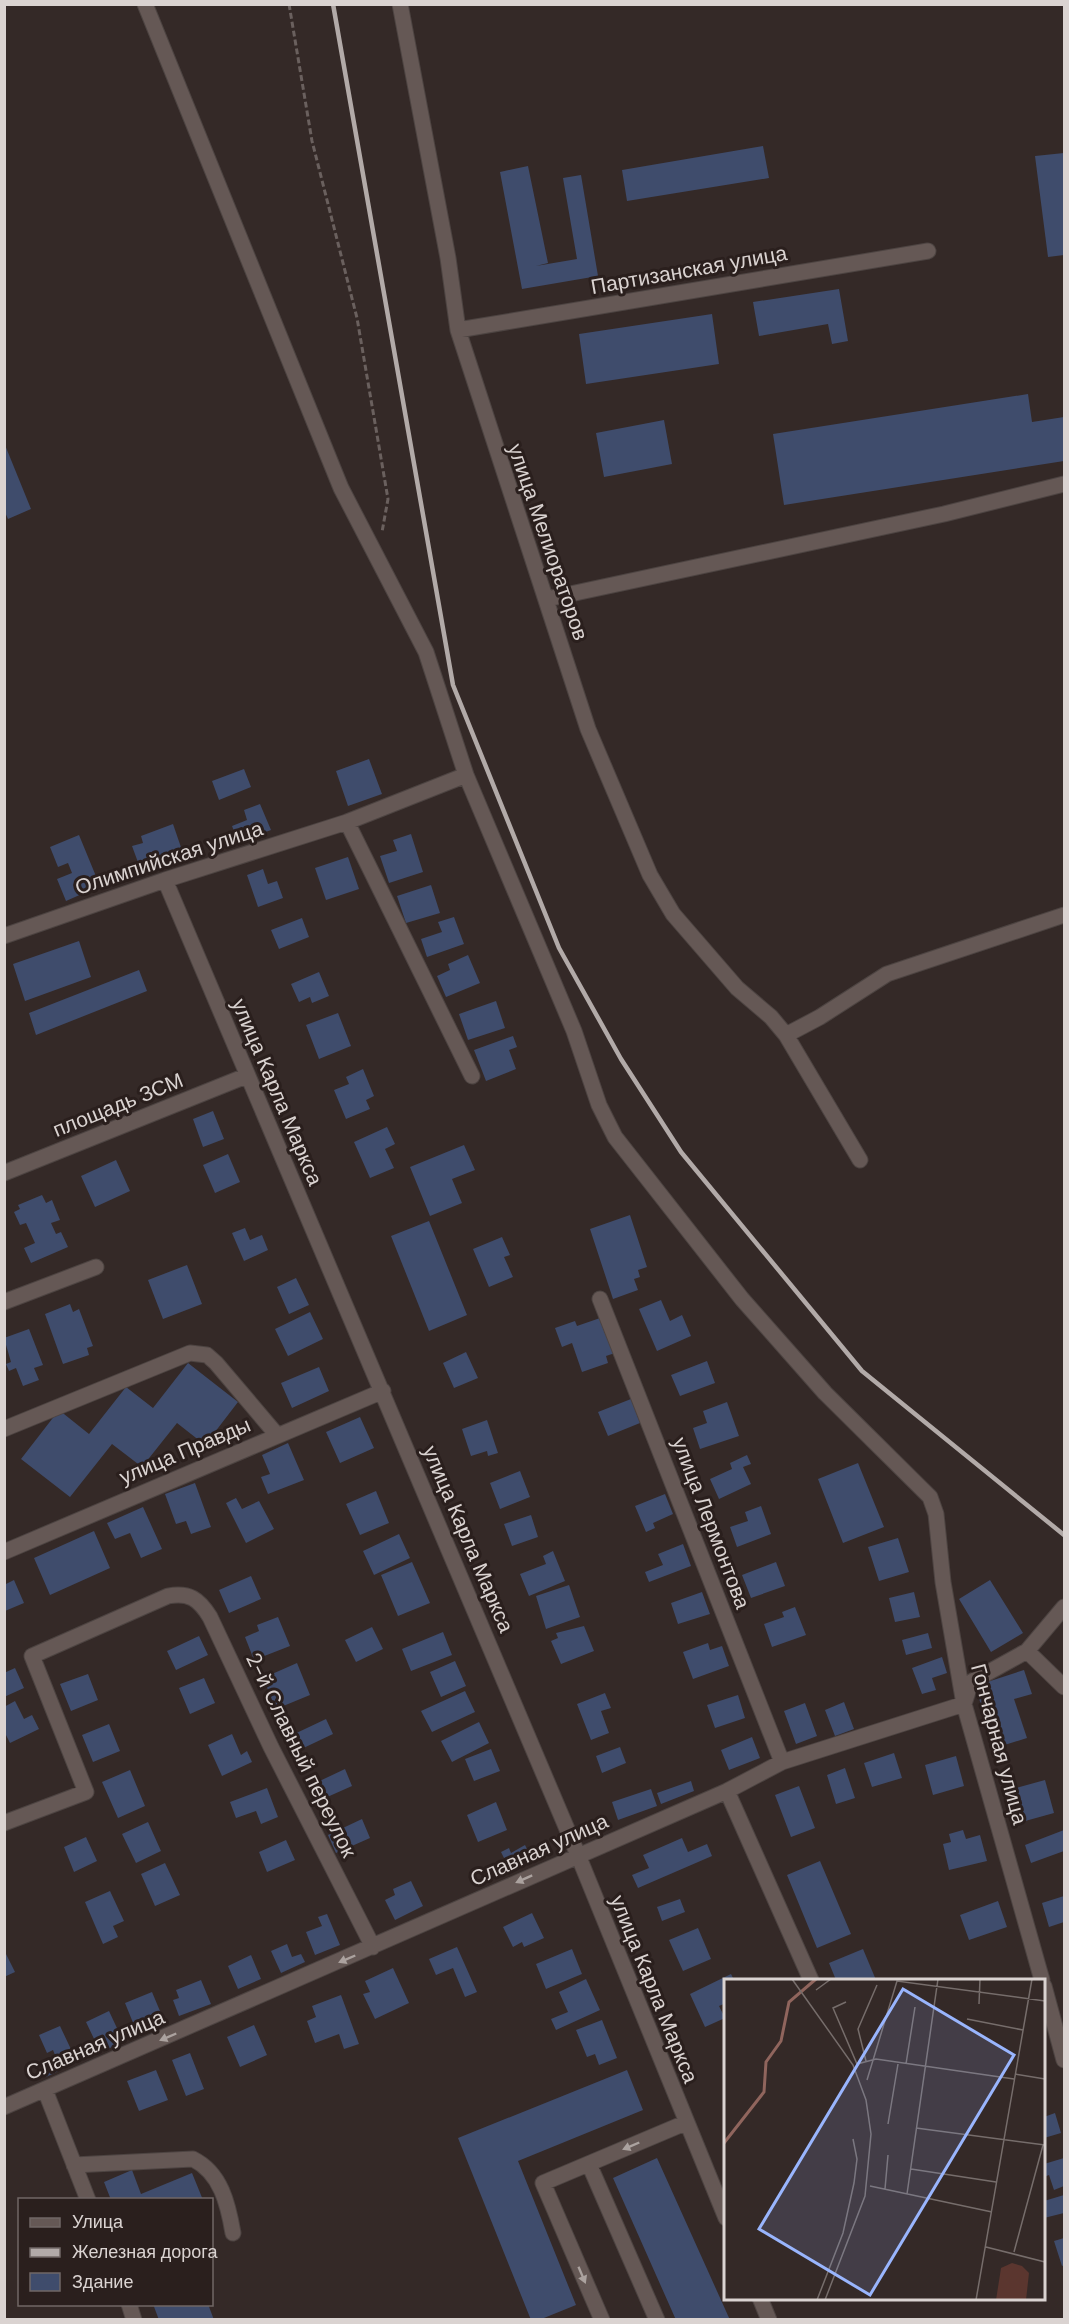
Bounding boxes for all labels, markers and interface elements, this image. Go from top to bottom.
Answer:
street label: Партизанская улица [589,239,790,301]
street label: улица Мелиораторов [501,440,595,644]
street label: Олимпийская улица [72,814,267,902]
street label: улица Карла Маркса [225,994,329,1190]
street label: площадь ЗСМ [49,1066,187,1144]
street label: улица Правды [115,1411,255,1491]
street label: улица Лермонтова [665,1433,757,1613]
street label: улица Карла Маркса [416,1441,520,1637]
street label: 2-й Славный переулок [239,1648,363,1863]
street label: Гончарная улица [964,1660,1034,1828]
street label: Славная улица [466,1807,613,1893]
one-way arrow [515,1874,533,1884]
street label: улица Карла Маркса [603,1891,705,2087]
one-way arrow [337,1954,355,1964]
inset map [724,1979,1045,2300]
street label: Славная улица [21,2003,169,2087]
one-way arrow [159,2032,176,2041]
one-way arrow [622,2142,640,2151]
legend [18,2198,213,2306]
text: Улица [72,2210,124,2234]
text: Железная дорога [72,2240,218,2264]
one-way arrow [577,2266,587,2284]
text: Здание [72,2270,133,2294]

